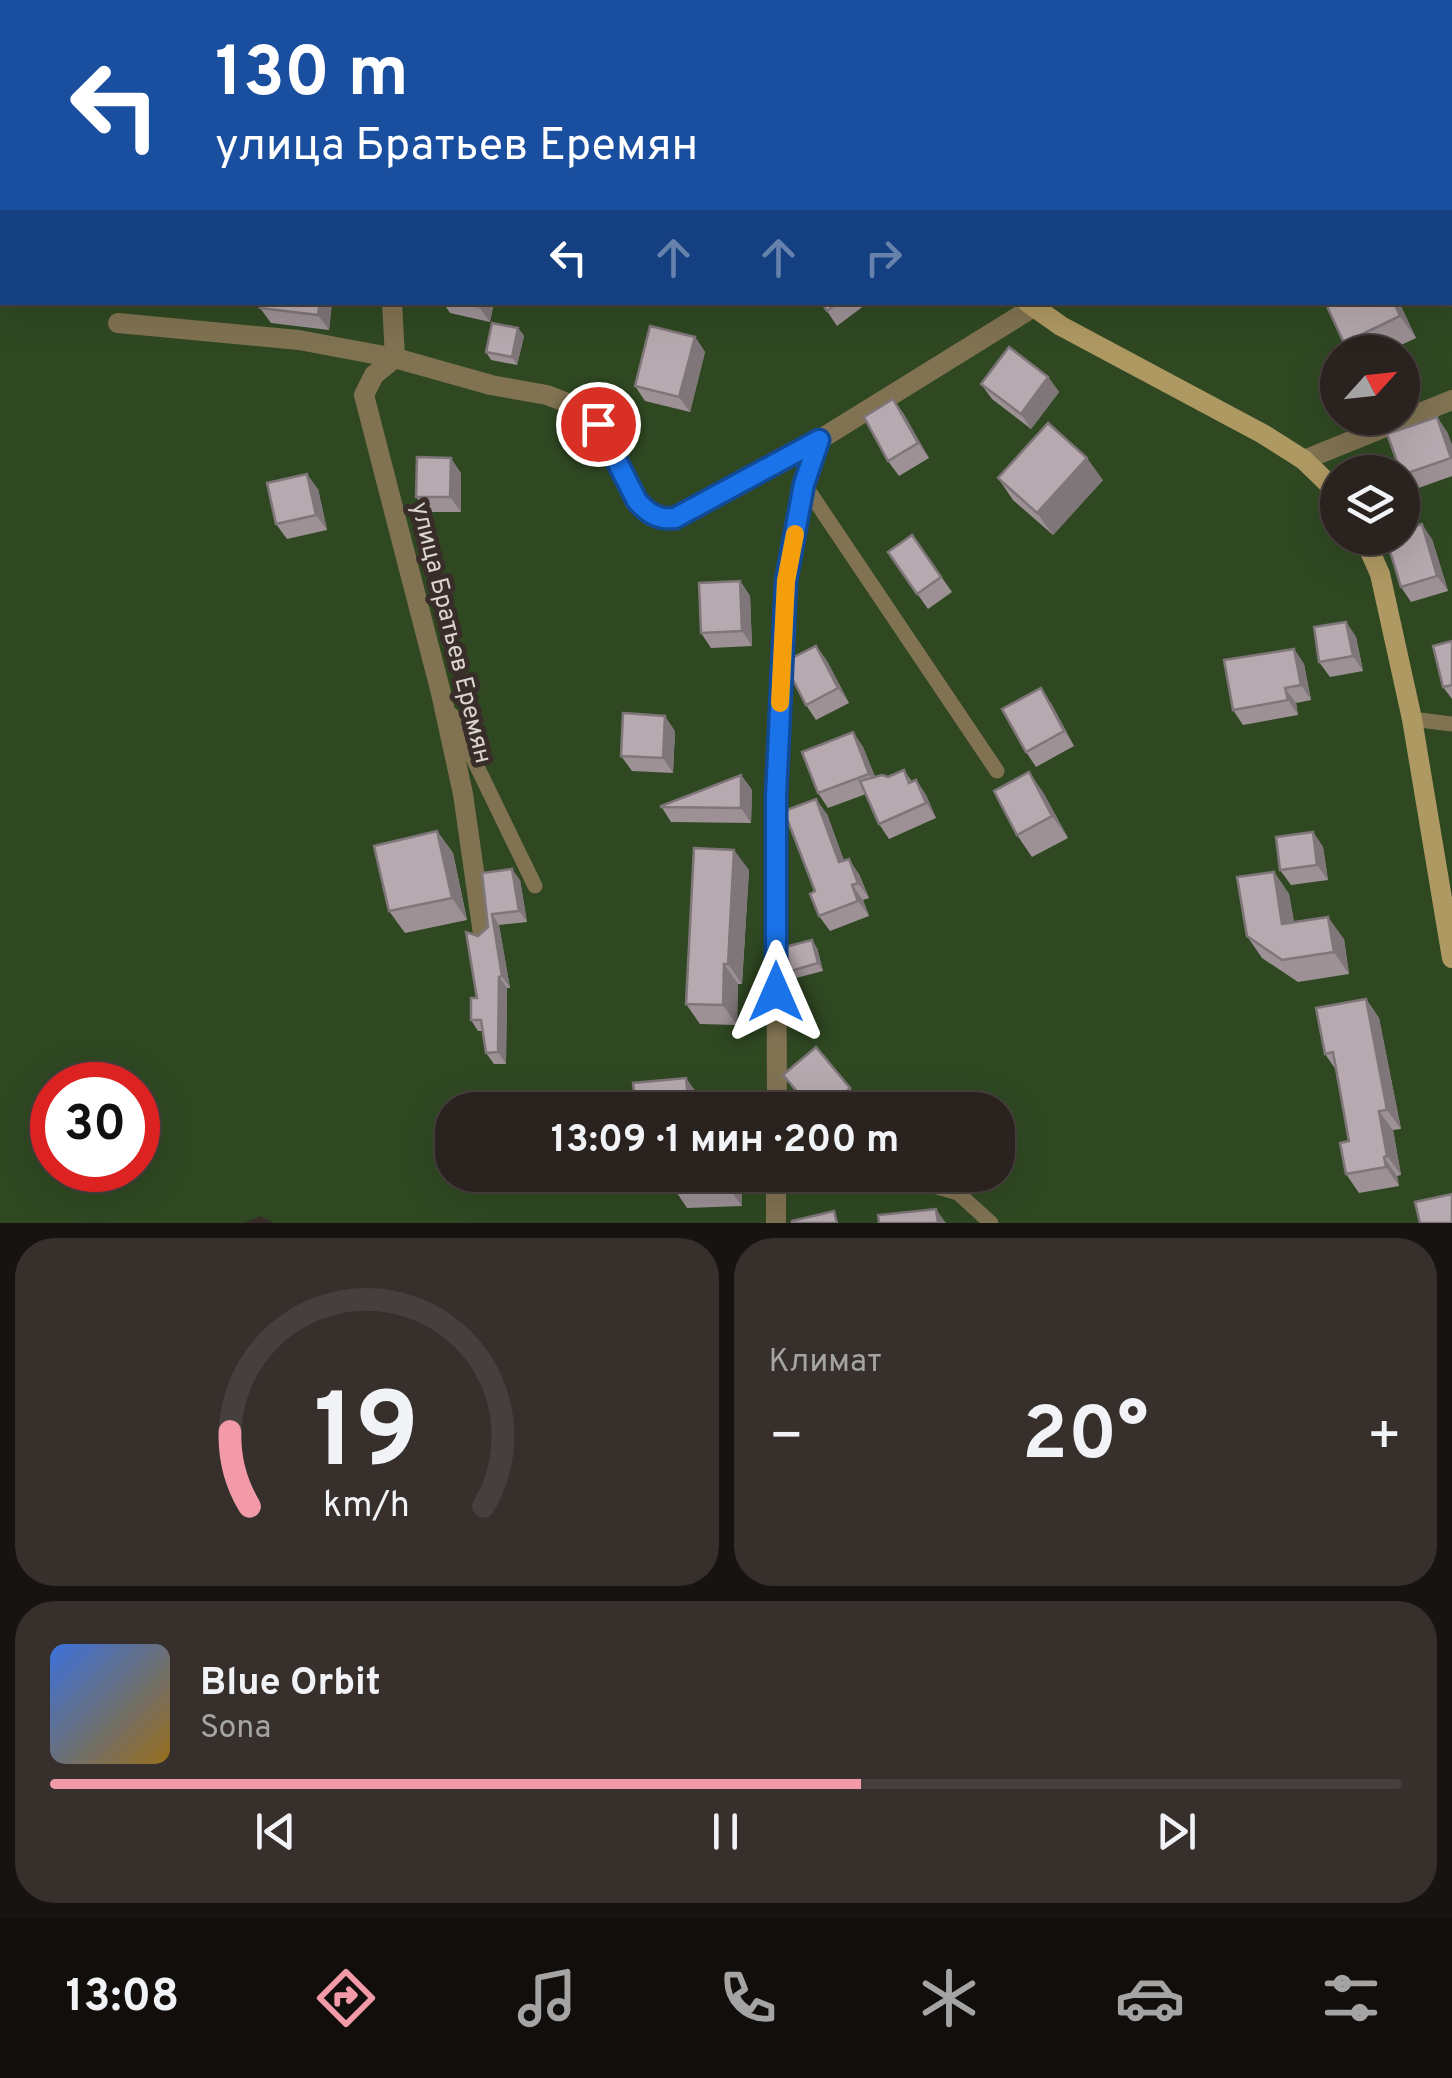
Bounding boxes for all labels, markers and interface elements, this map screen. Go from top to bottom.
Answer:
text: 130 m [215,32,409,121]
icon: left [50,40,180,170]
text: улица Братьев Еремян [215,119,698,176]
icon: left [541,230,596,285]
icon: ahead [646,230,701,285]
icon: ahead [751,230,806,285]
icon: right [856,230,911,285]
north arrow [1320,335,1420,435]
map controls [1320,335,1420,555]
pin [556,382,641,467]
icon: arrive [571,397,626,452]
button: layers [1320,455,1420,555]
street label: улица Братьев Еремян [402,499,498,767]
position arrow [724,940,828,1044]
speed limit sign: 30 [30,1062,160,1192]
text: 13:09 · 1 мин · 200 m [551,1117,899,1166]
text: Климат [769,1343,882,1383]
text: 19 [314,1372,420,1504]
text: 20° [1022,1391,1148,1486]
text: − [769,1404,804,1474]
text: + [1367,1404,1402,1474]
text: km/h [323,1484,410,1530]
text: Blue Orbit [200,1660,381,1709]
text: Sona [200,1709,271,1749]
icon: previous [248,1804,303,1859]
icon: pause [698,1804,753,1859]
icon: next [1149,1804,1204,1859]
icon: directions [311,1963,381,2033]
icon: music [512,1963,582,2033]
icon: phone [713,1963,783,2033]
icon: climate [914,1963,984,2033]
icon: car [1115,1963,1185,2033]
icon: filters [1316,1963,1386,2033]
text: 13:08 [66,1970,179,2027]

